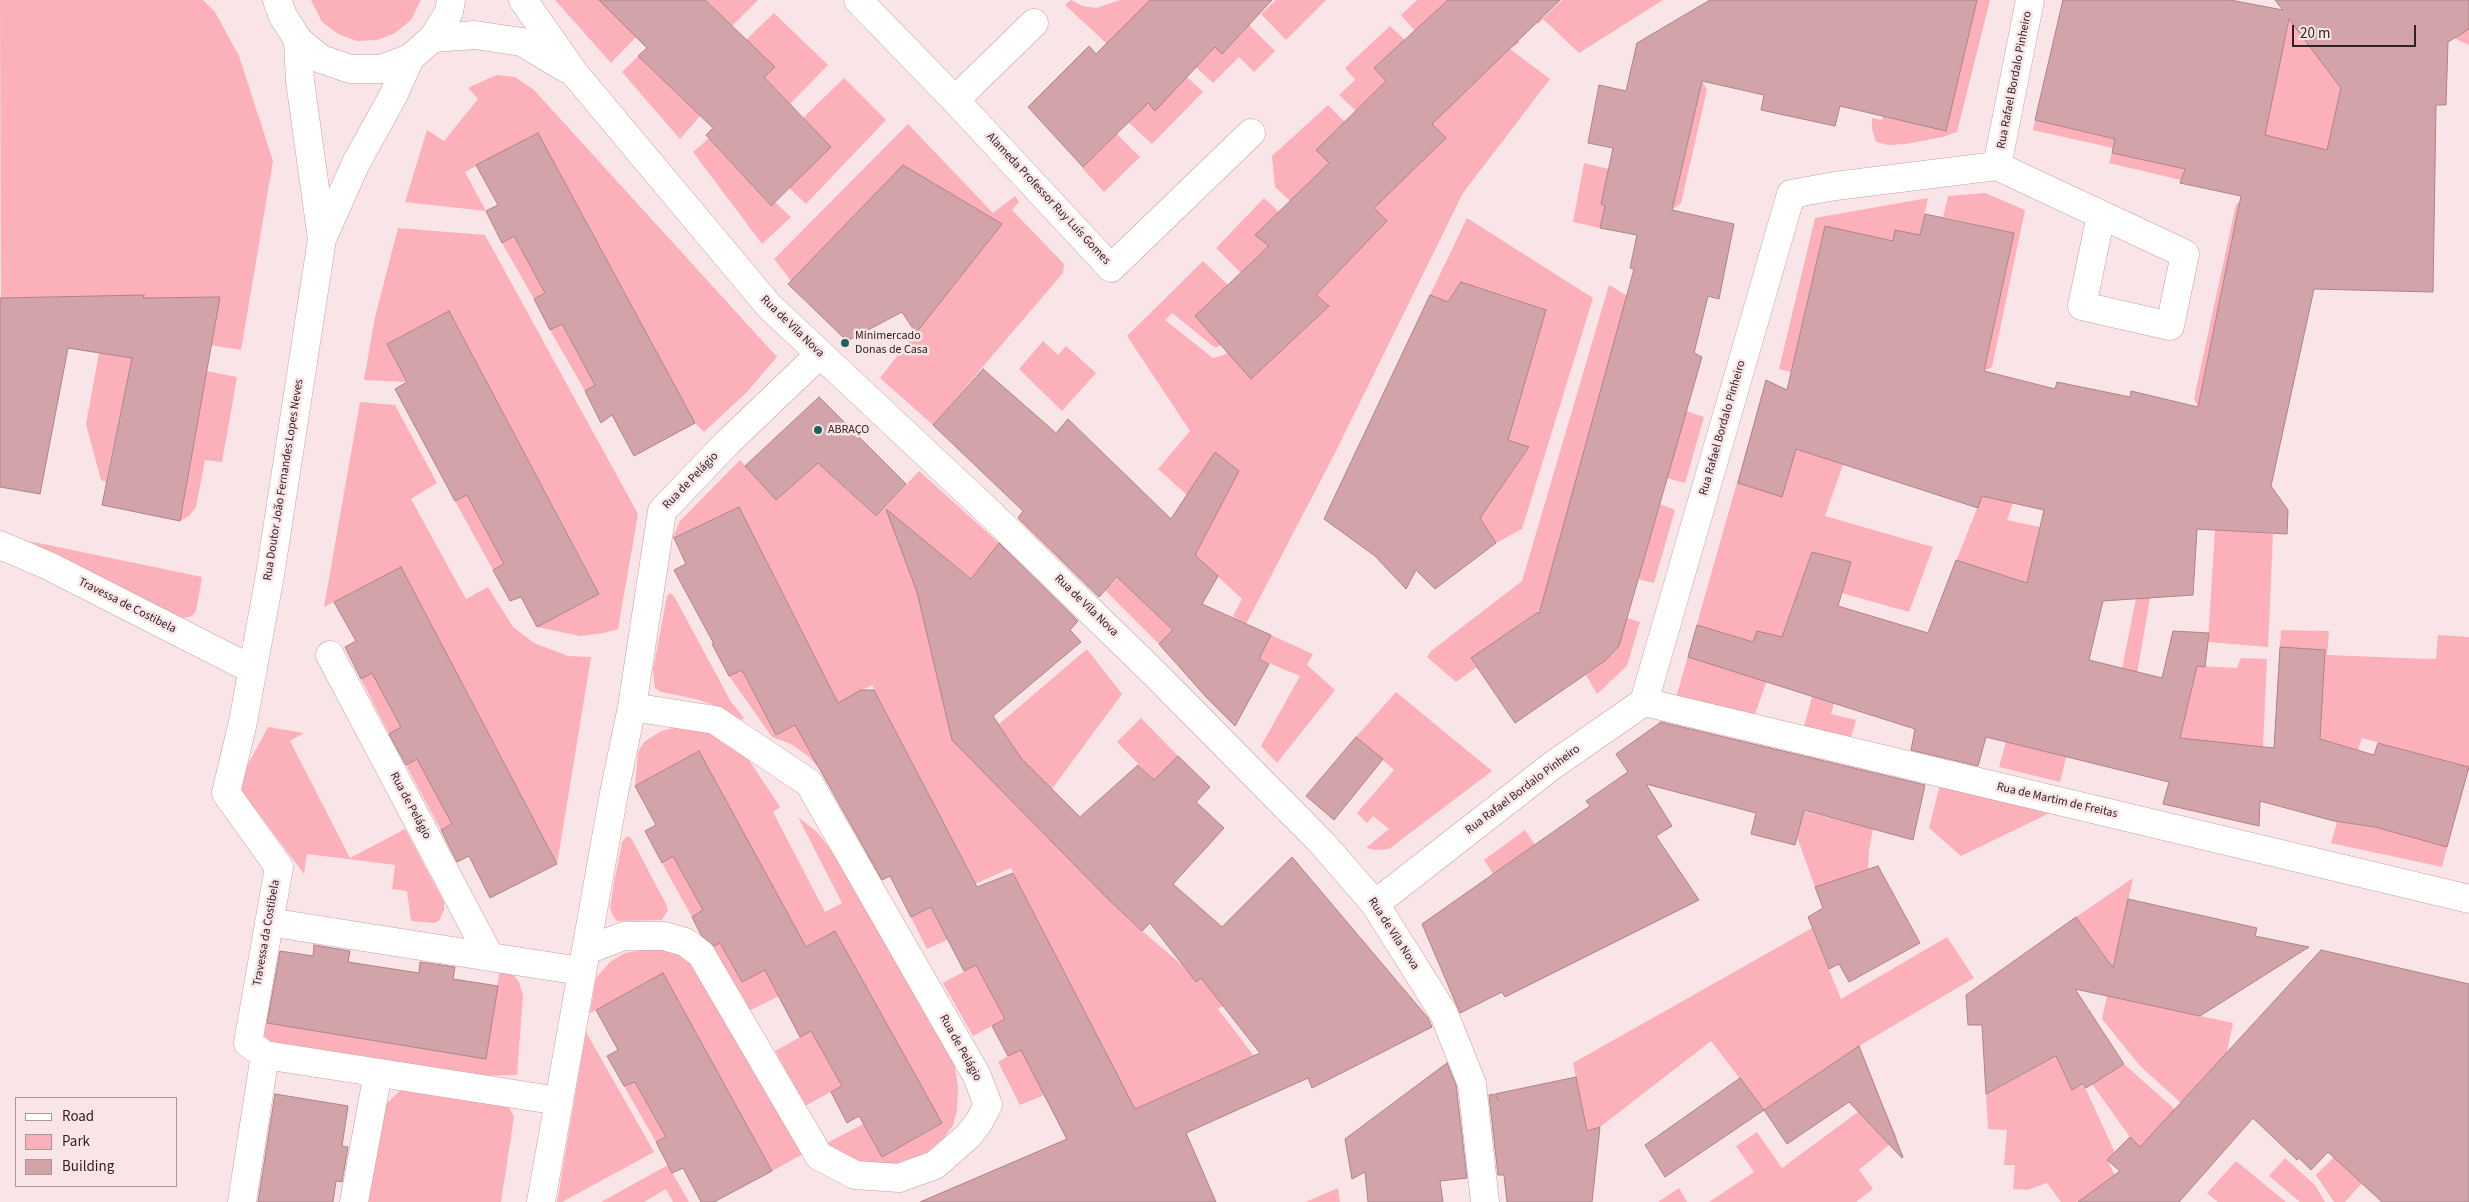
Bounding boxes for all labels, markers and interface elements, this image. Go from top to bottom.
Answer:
street label: Rua Rafael Bordalo Pinheiro [1995,10,2035,150]
scale bar [2294,15,2418,47]
text: 20 m [2300,23,2330,44]
street label: Alameda Professor Ruy Luís Gomes [983,130,1113,268]
street label: Rua de Vila Nova [757,293,827,361]
place label: Minimercado Donas de Casa [855,329,928,357]
marker: Minimercado Donas de Casa [839,337,851,349]
street label: Rua Rafael Bordalo Pinheiro [1697,359,1749,497]
street label: Rua Doutor João Fernandes Lopes Neves [261,378,307,582]
place label: ABRAÇO [828,423,869,437]
marker: ABRAÇO [812,424,824,436]
street label: Rua de Pelágio [660,449,722,513]
street label: Rua de Vila Nova [1051,572,1121,640]
street label: Travessa de Costibela [76,575,178,637]
street label: Rua Rafael Bordalo Pinheiro [1463,742,1583,838]
street label: Rua de Pelágio [386,770,434,842]
street label: Rua de Martim de Freitas [1995,780,2119,822]
street label: Travessa da Costibela [251,879,283,987]
street label: Rua de Vila Nova [1364,895,1422,973]
street label: Rua de Pelágio [936,1012,984,1084]
legend [15,1097,178,1187]
text: Road [62,1106,94,1127]
text: Park [62,1131,90,1152]
text: Building [62,1156,114,1177]

